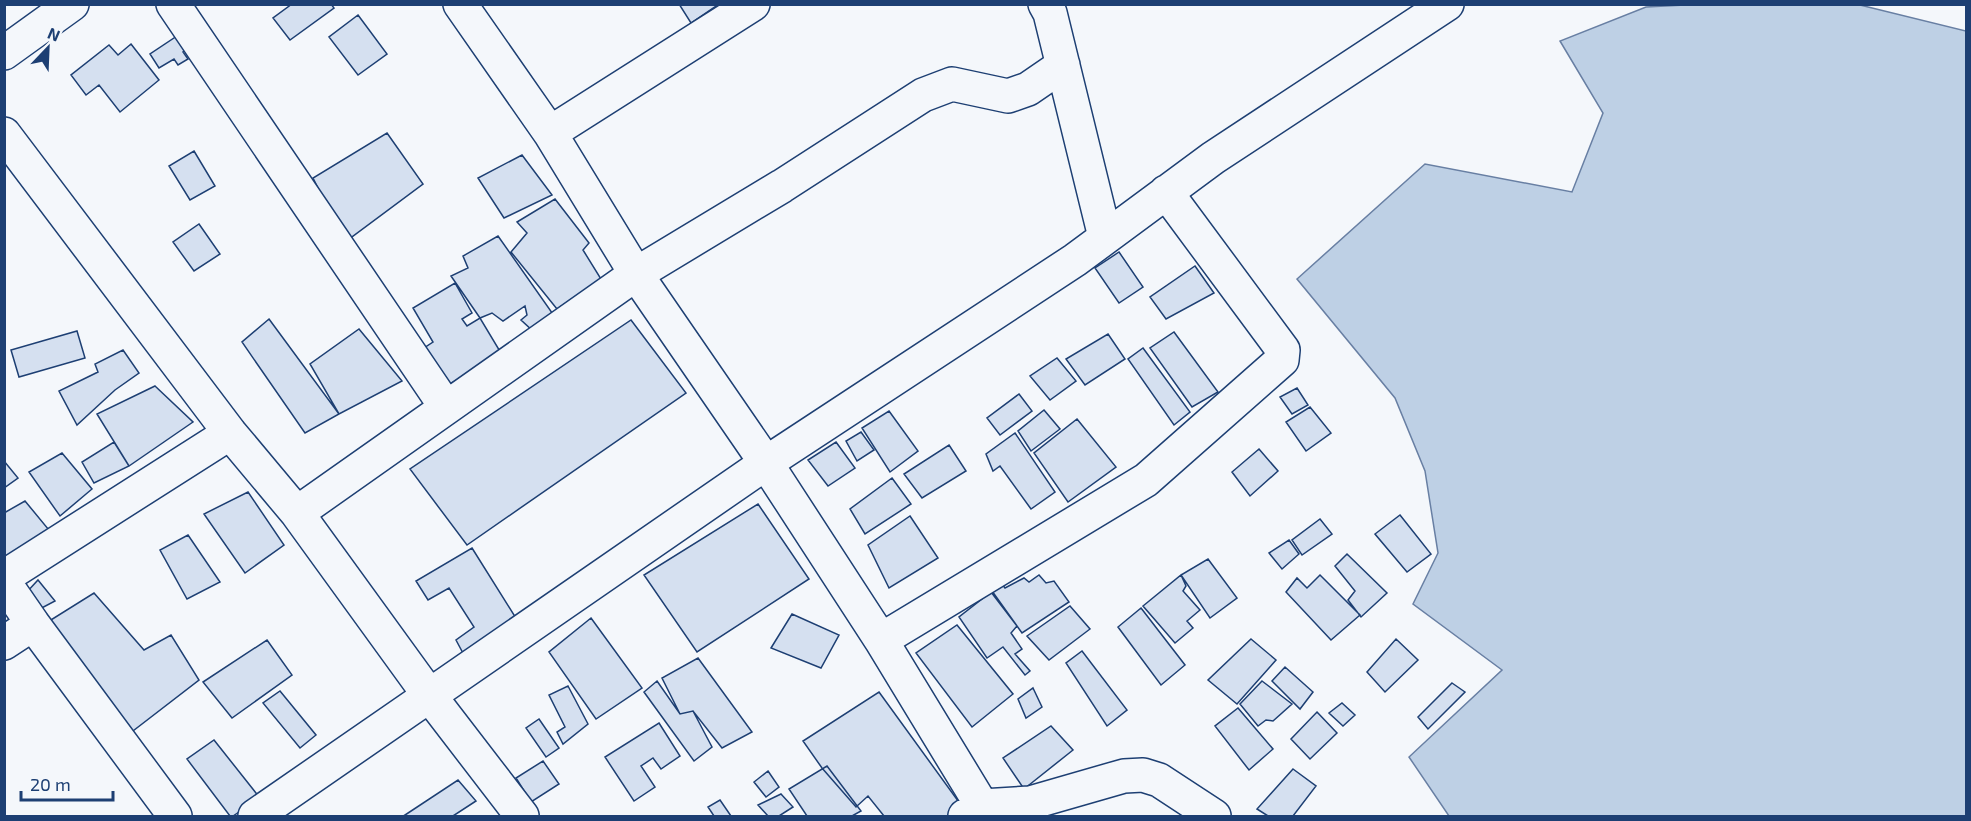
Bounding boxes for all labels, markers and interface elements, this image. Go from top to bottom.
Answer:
north arrow [18,18,78,78]
text: N [45,23,63,45]
scale bar [21,764,112,802]
text: 20 m [30,773,71,795]

